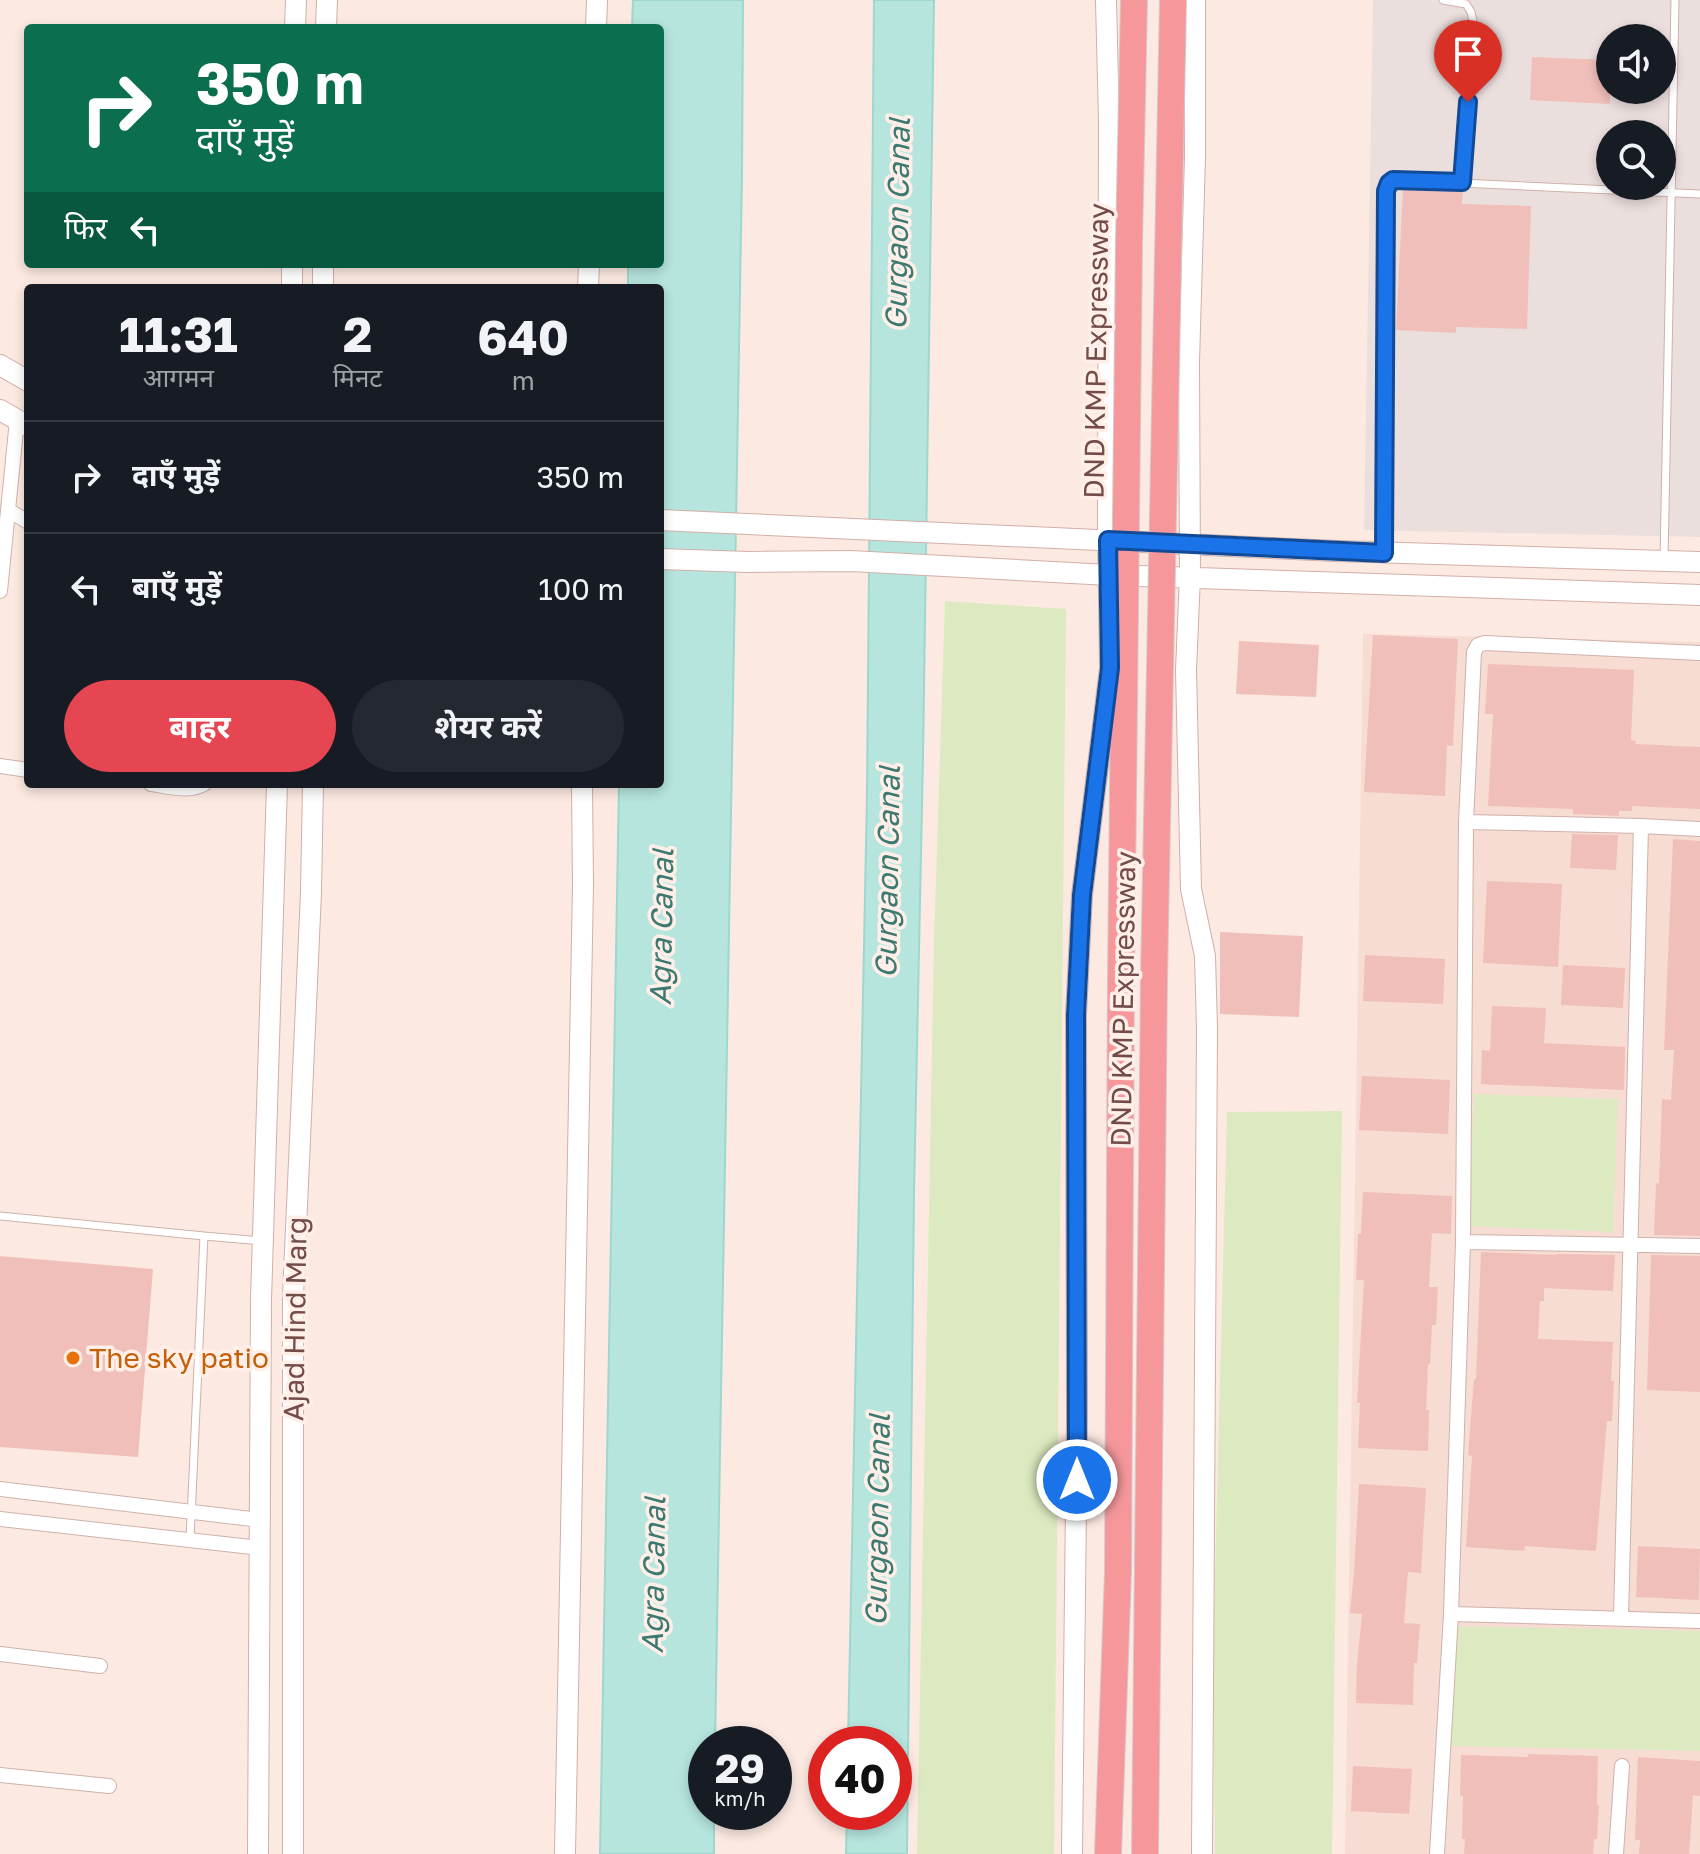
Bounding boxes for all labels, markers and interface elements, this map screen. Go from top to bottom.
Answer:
pin [1434,20,1502,102]
map controls [1596,24,1676,200]
button: sound [1596,24,1676,104]
icon: arrive [1446,32,1490,76]
text: 350 m [196,49,364,116]
icon: right [64,56,168,160]
water label: Gurgaon Canal [877,116,917,330]
text: दाएँ मुड़ें [196,117,294,160]
button: search [1596,120,1676,200]
street label: DND KMP Expressway [1076,203,1115,499]
icon: left [123,208,167,252]
text: फिर [64,210,107,246]
text: 11:31 [119,305,238,363]
text: 2 [343,305,372,363]
text: 640 [477,308,569,366]
text: आगमन [143,362,214,393]
text: मिनट [333,362,382,393]
text: m [512,365,535,396]
icon: right [64,455,108,499]
text: दाएँ मुड़ें [132,457,220,493]
text: 350 m [536,459,624,495]
icon: left [64,567,108,611]
text: बाएँ मुड़ें [132,569,222,605]
text: 100 m [538,571,624,607]
button: बाहर [64,680,336,772]
button: शेयर करें [352,680,624,772]
water label: Gurgaon Canal [867,764,907,978]
water label: Agra Canal [642,847,680,1006]
street label: DND KMP Expressway [1103,851,1142,1147]
street label: Ajad Hind Marg [276,1217,313,1421]
place label: The sky patio [89,1341,269,1374]
marker: The sky patio [64,1349,82,1367]
water label: Gurgaon Canal [857,1412,897,1626]
position arrow [1035,1438,1119,1522]
water label: Agra Canal [634,1495,672,1654]
speed limit sign: 40 [808,1726,912,1830]
text: 29 [715,1744,765,1792]
text: km/h [715,1786,765,1810]

